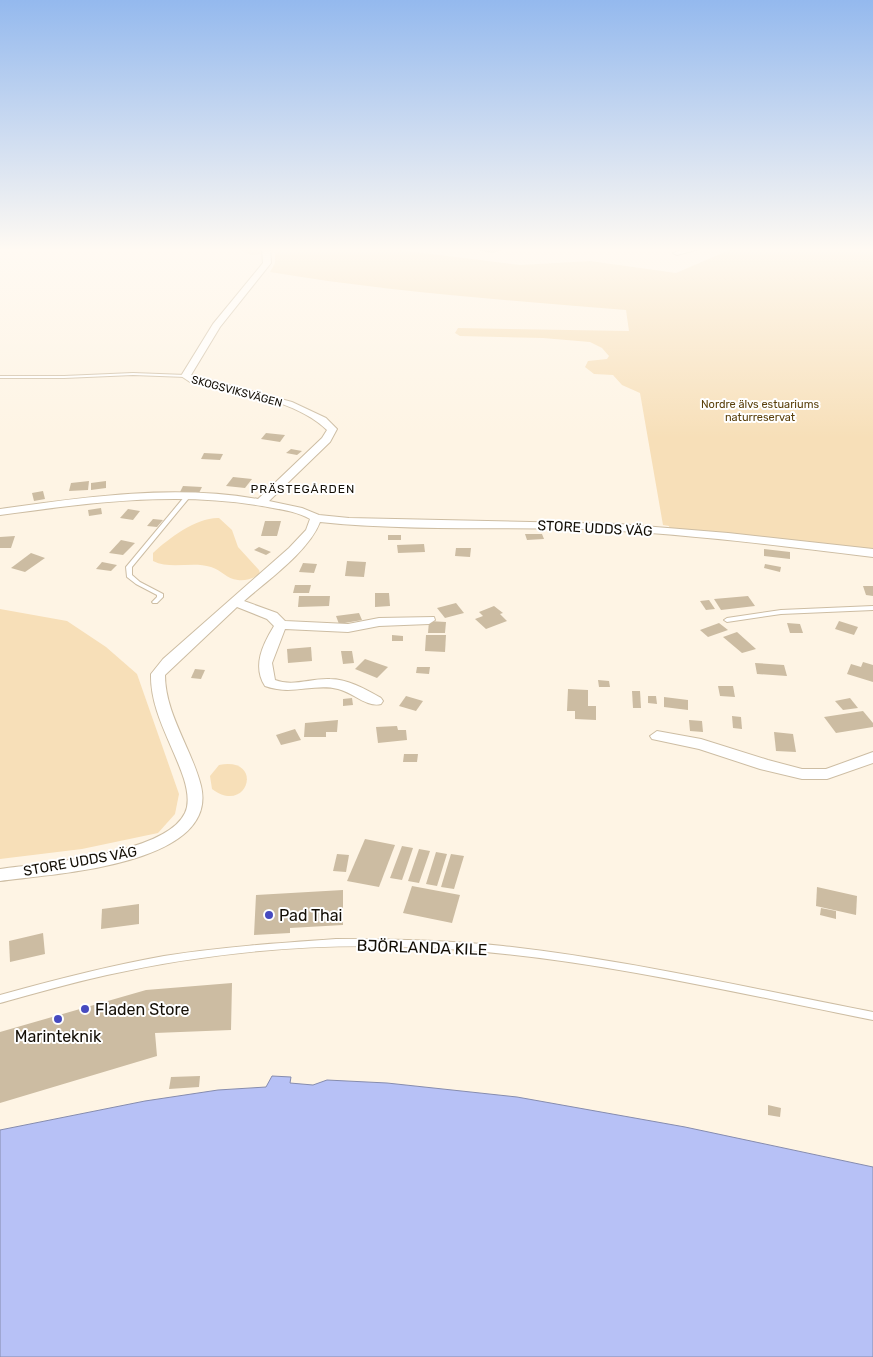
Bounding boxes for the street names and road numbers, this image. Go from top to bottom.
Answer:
street label: SKOGSVIKSVÄGEN [190,373,284,410]
street label: STORE UDDS VÄG [537,517,653,540]
street label: STORE UDDS VÄG [22,843,138,880]
street label: BJÖRLANDA KILE [356,936,488,959]

